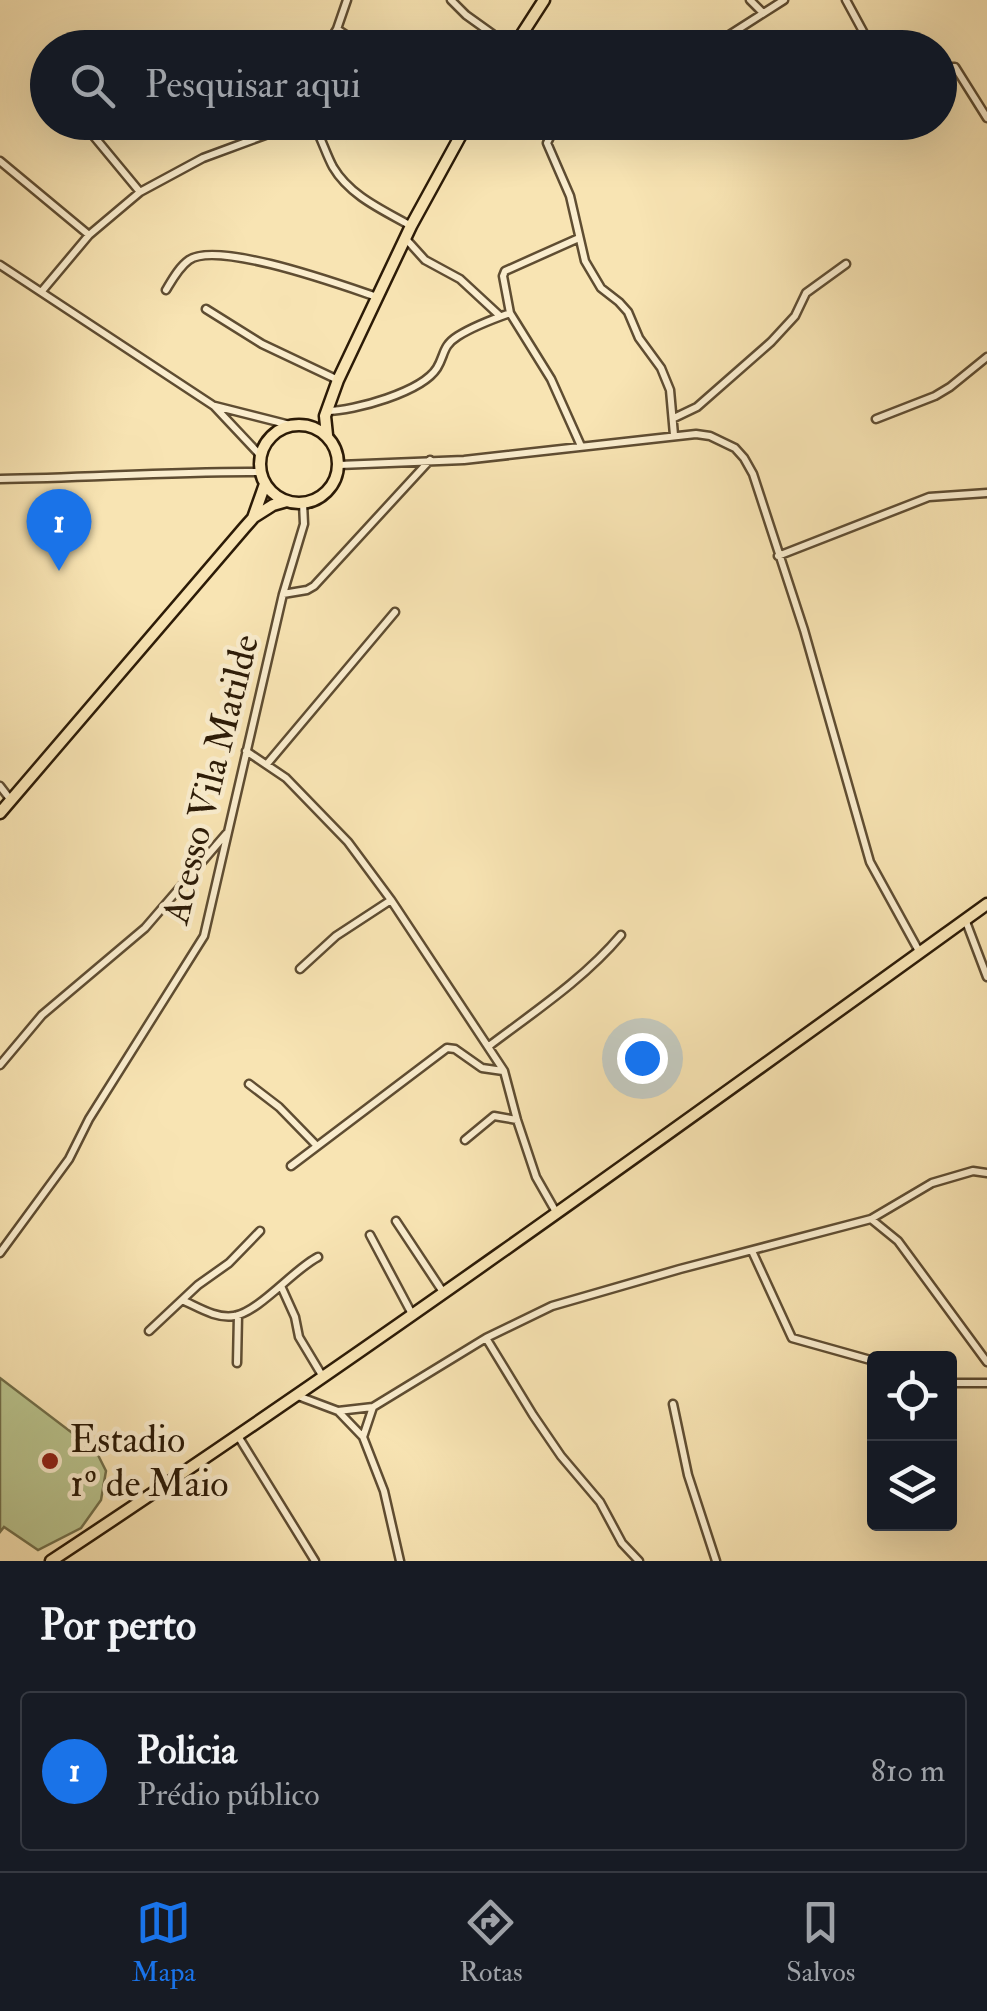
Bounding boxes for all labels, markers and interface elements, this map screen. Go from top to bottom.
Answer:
search box [30,30,957,140]
icon: search [65,58,120,113]
text: Pesquisar aqui [145,61,361,109]
pin: 1 [27,488,92,571]
street label: Acesso Vila Matilde [152,629,270,930]
your location [617,1033,668,1084]
map controls [867,1351,957,1531]
button: locate [867,1351,957,1441]
place label: Estadio 1º de Maio [70,1416,229,1508]
button: layers [867,1441,957,1531]
marker: Estadio 1º de Maio [39,1450,61,1472]
text: Por perto [40,1600,196,1652]
text: Policia [137,1727,237,1775]
text: 1 [69,1751,80,1791]
text: 810 m [871,1751,945,1791]
text: Prédio público [137,1775,320,1815]
tab: Mapa [132,1895,196,1990]
tab: Rotas [459,1895,523,1990]
tab: Salvos [786,1895,855,1990]

